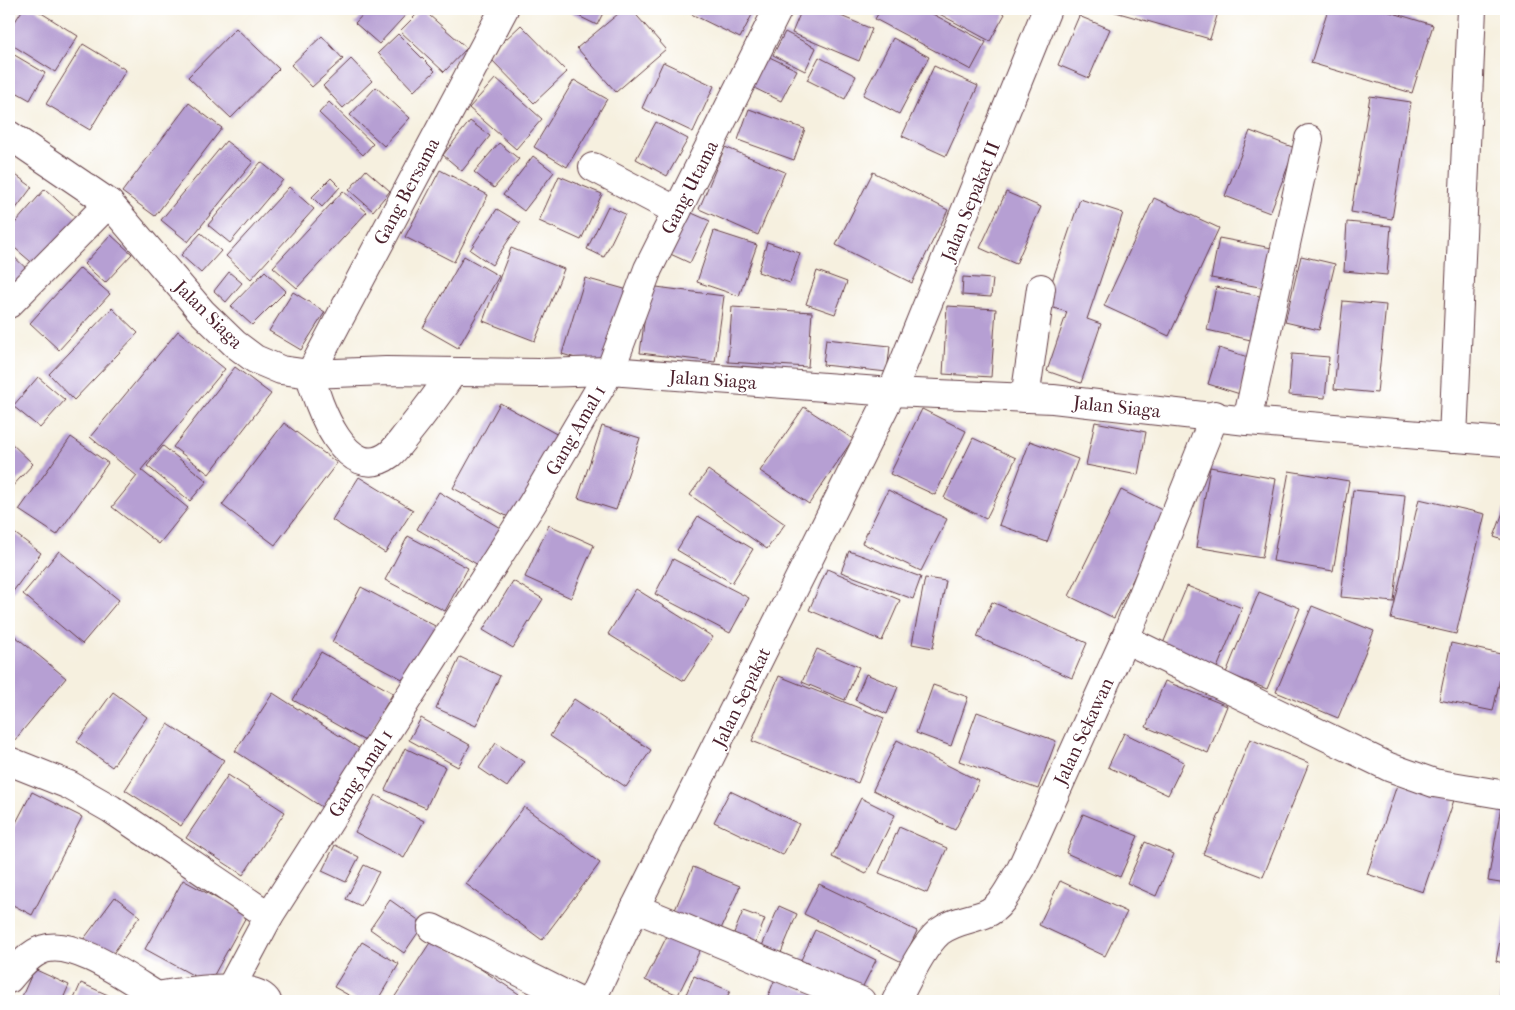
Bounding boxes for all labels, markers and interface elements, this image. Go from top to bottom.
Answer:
street label: Gang Bersama [370,134,444,249]
street label: Gang Utama [657,137,723,238]
street label: Jalan Sepakat II [936,138,1005,266]
street label: Jalan Siaga [168,274,247,354]
street label: Jalan Siaga [666,366,758,394]
street label: Gang Amal 1 [541,381,611,480]
street label: Jalan Siaga [1070,391,1162,423]
street label: Jalan Sepakat [707,644,776,753]
street label: Jalan Sekawan [1049,674,1118,790]
street label: Gang Amal 1 [324,725,397,822]

